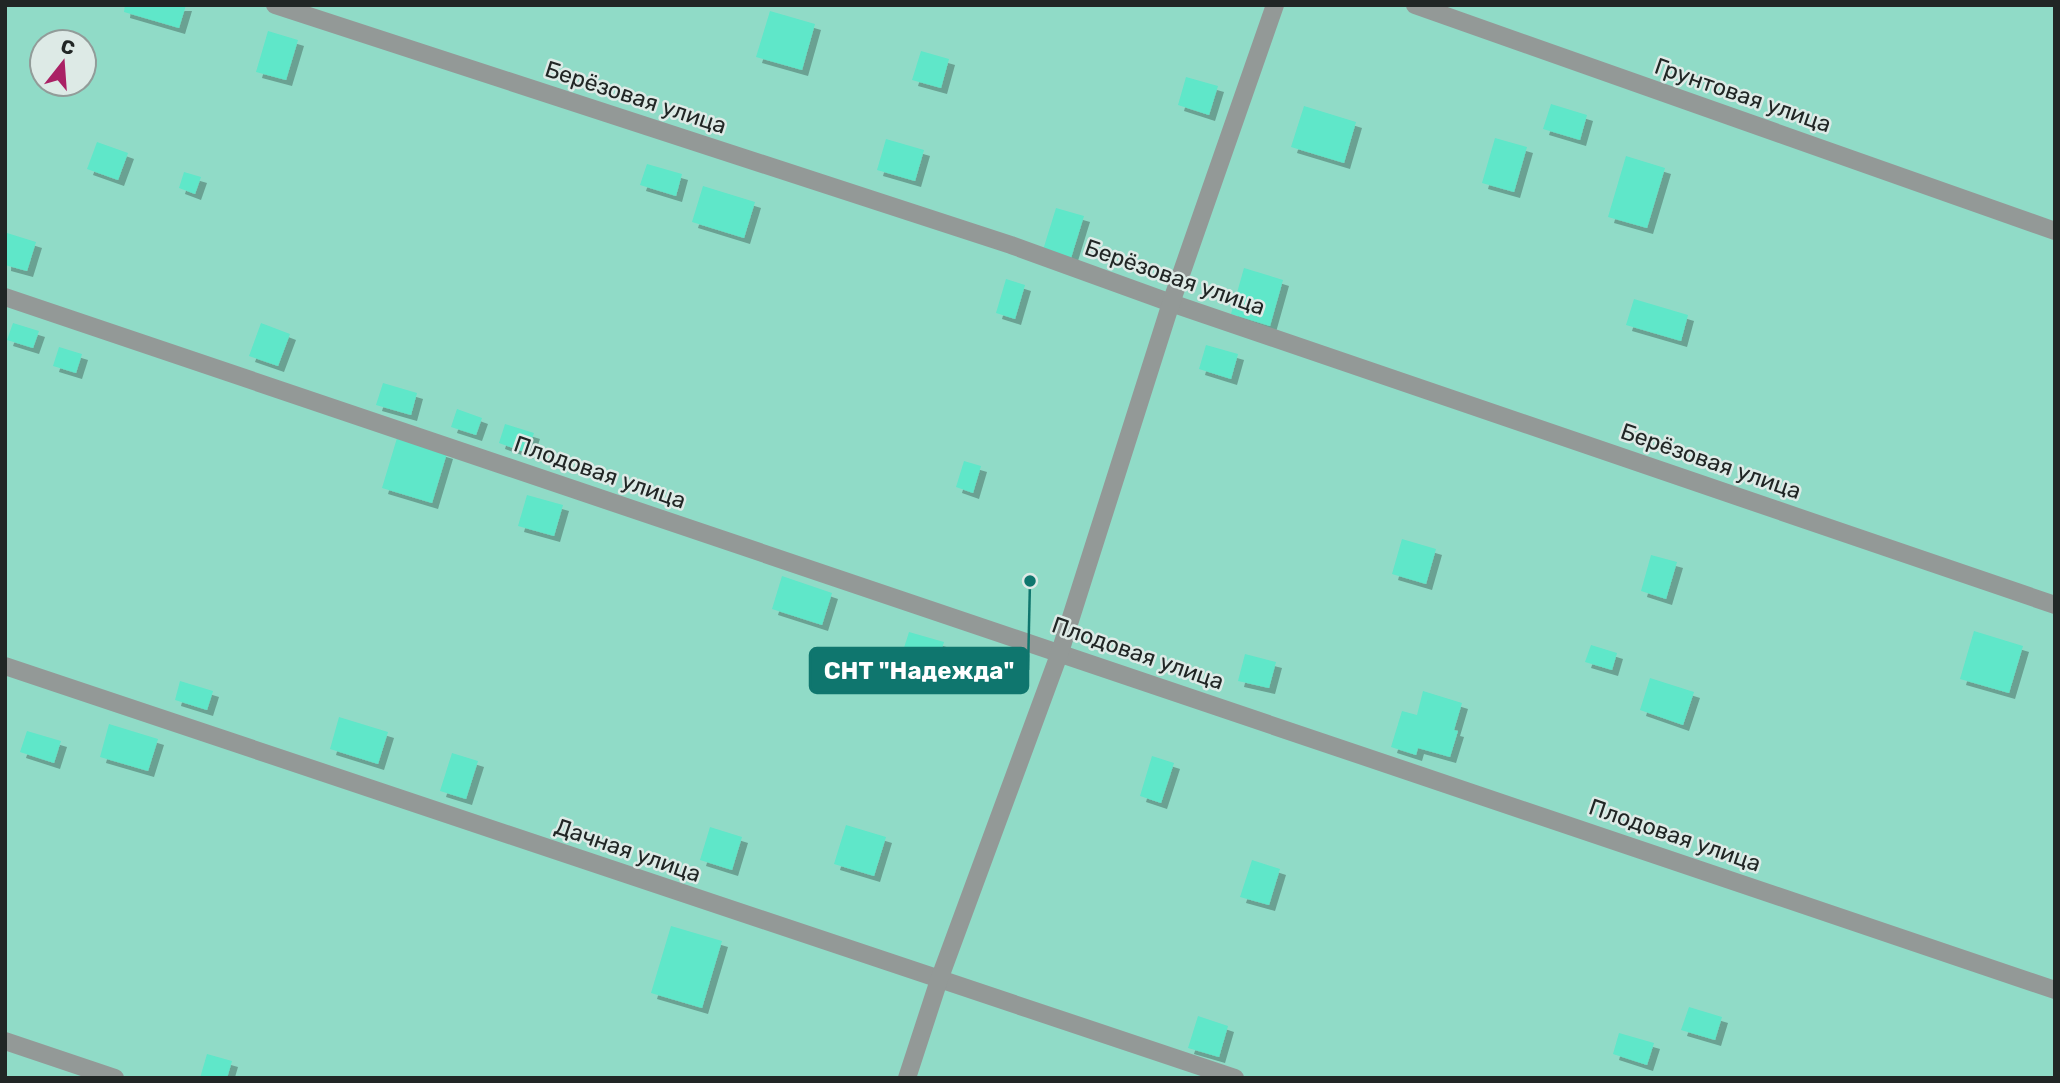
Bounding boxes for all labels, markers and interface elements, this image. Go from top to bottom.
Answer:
north arrow [28,28,98,98]
text: С [58,34,78,60]
street label: Грунтовая улица [1651,52,1835,138]
street label: Берёзовая улица [542,54,730,140]
street label: Берёзовая улица [1081,233,1269,321]
street label: Берёзовая улица [1617,417,1805,505]
street label: Плодовая улица [510,429,690,515]
street label: Плодовая улица [1048,610,1228,696]
callout: СНТ "Надежда" [810,648,1028,693]
text: СНТ "Надежда" [824,657,1014,685]
street label: Плодовая улица [1585,792,1765,878]
street label: Дачная улица [551,812,705,888]

